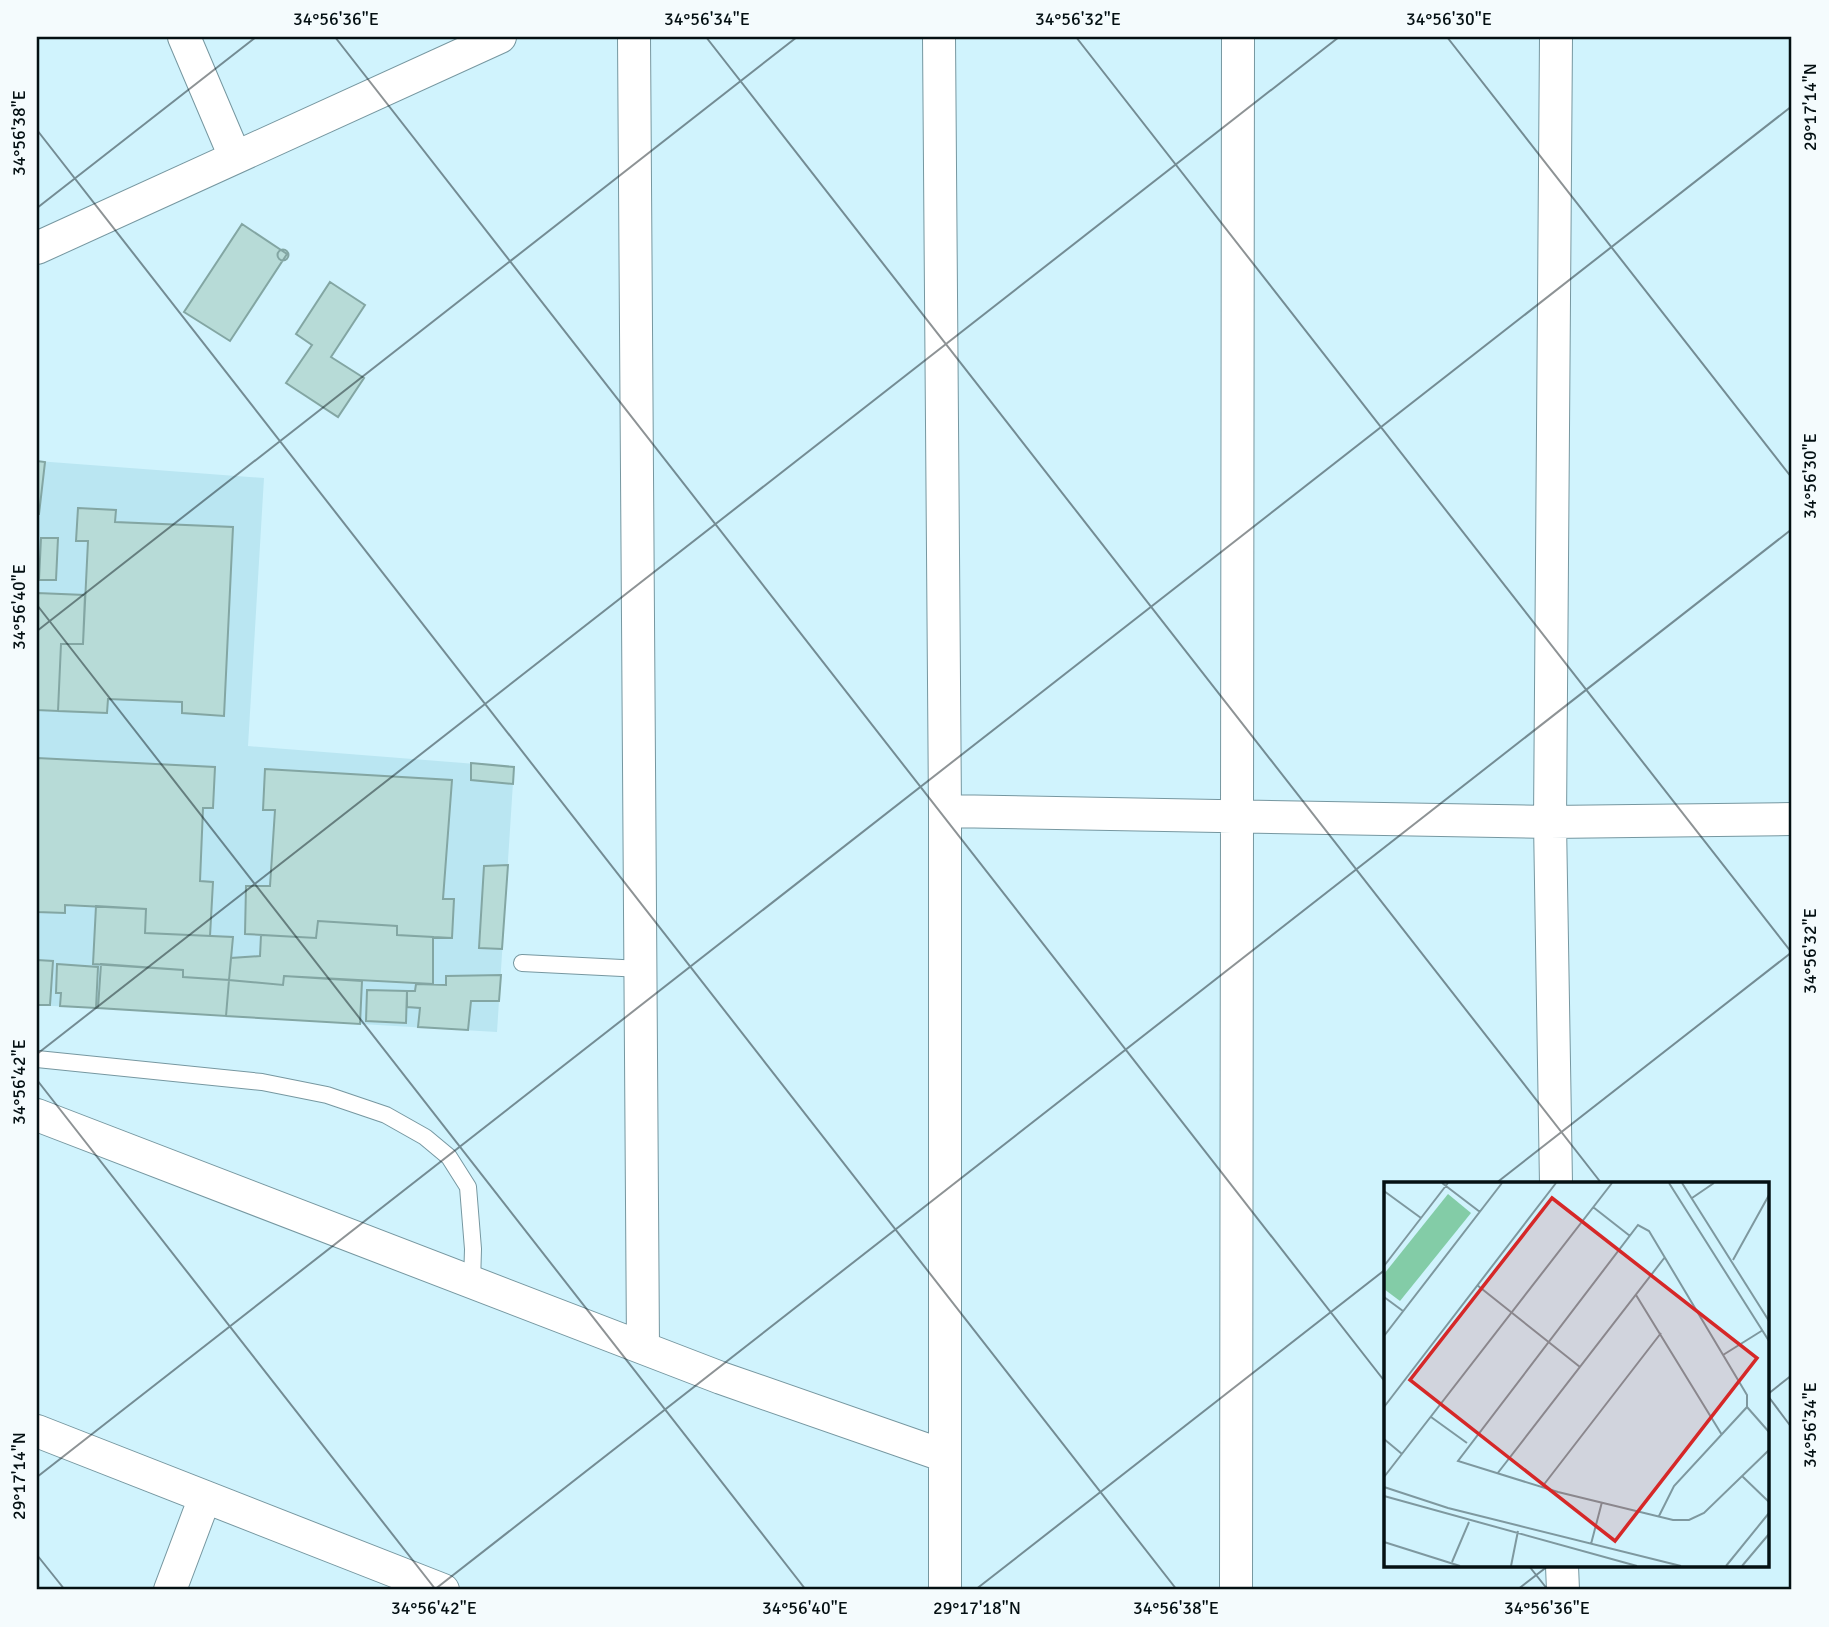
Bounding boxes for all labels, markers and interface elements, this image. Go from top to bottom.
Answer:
text: 34°56'36"E [293,8,379,30]
text: 34°56'34"E [664,8,750,30]
text: 34°56'32"E [1035,8,1121,30]
text: 34°56'30"E [1406,8,1492,30]
text: 29°17'14"N [1799,63,1821,151]
text: 34°56'38"E [8,90,30,176]
text: 34°56'30"E [1799,433,1821,519]
text: 34°56'40"E [8,564,30,650]
text: 34°56'32"E [1799,908,1821,994]
text: 34°56'42"E [8,1039,30,1125]
inset map [1384,1182,1770,1568]
text: 34°56'34"E [1799,1382,1821,1468]
text: 29°17'14"N [8,1432,30,1520]
text: 34°56'42"E [391,1597,477,1619]
text: 34°56'40"E [762,1597,848,1619]
text: 29°17'18"N [933,1597,1021,1619]
text: 34°56'38"E [1133,1597,1219,1619]
text: 34°56'36"E [1504,1597,1590,1619]

